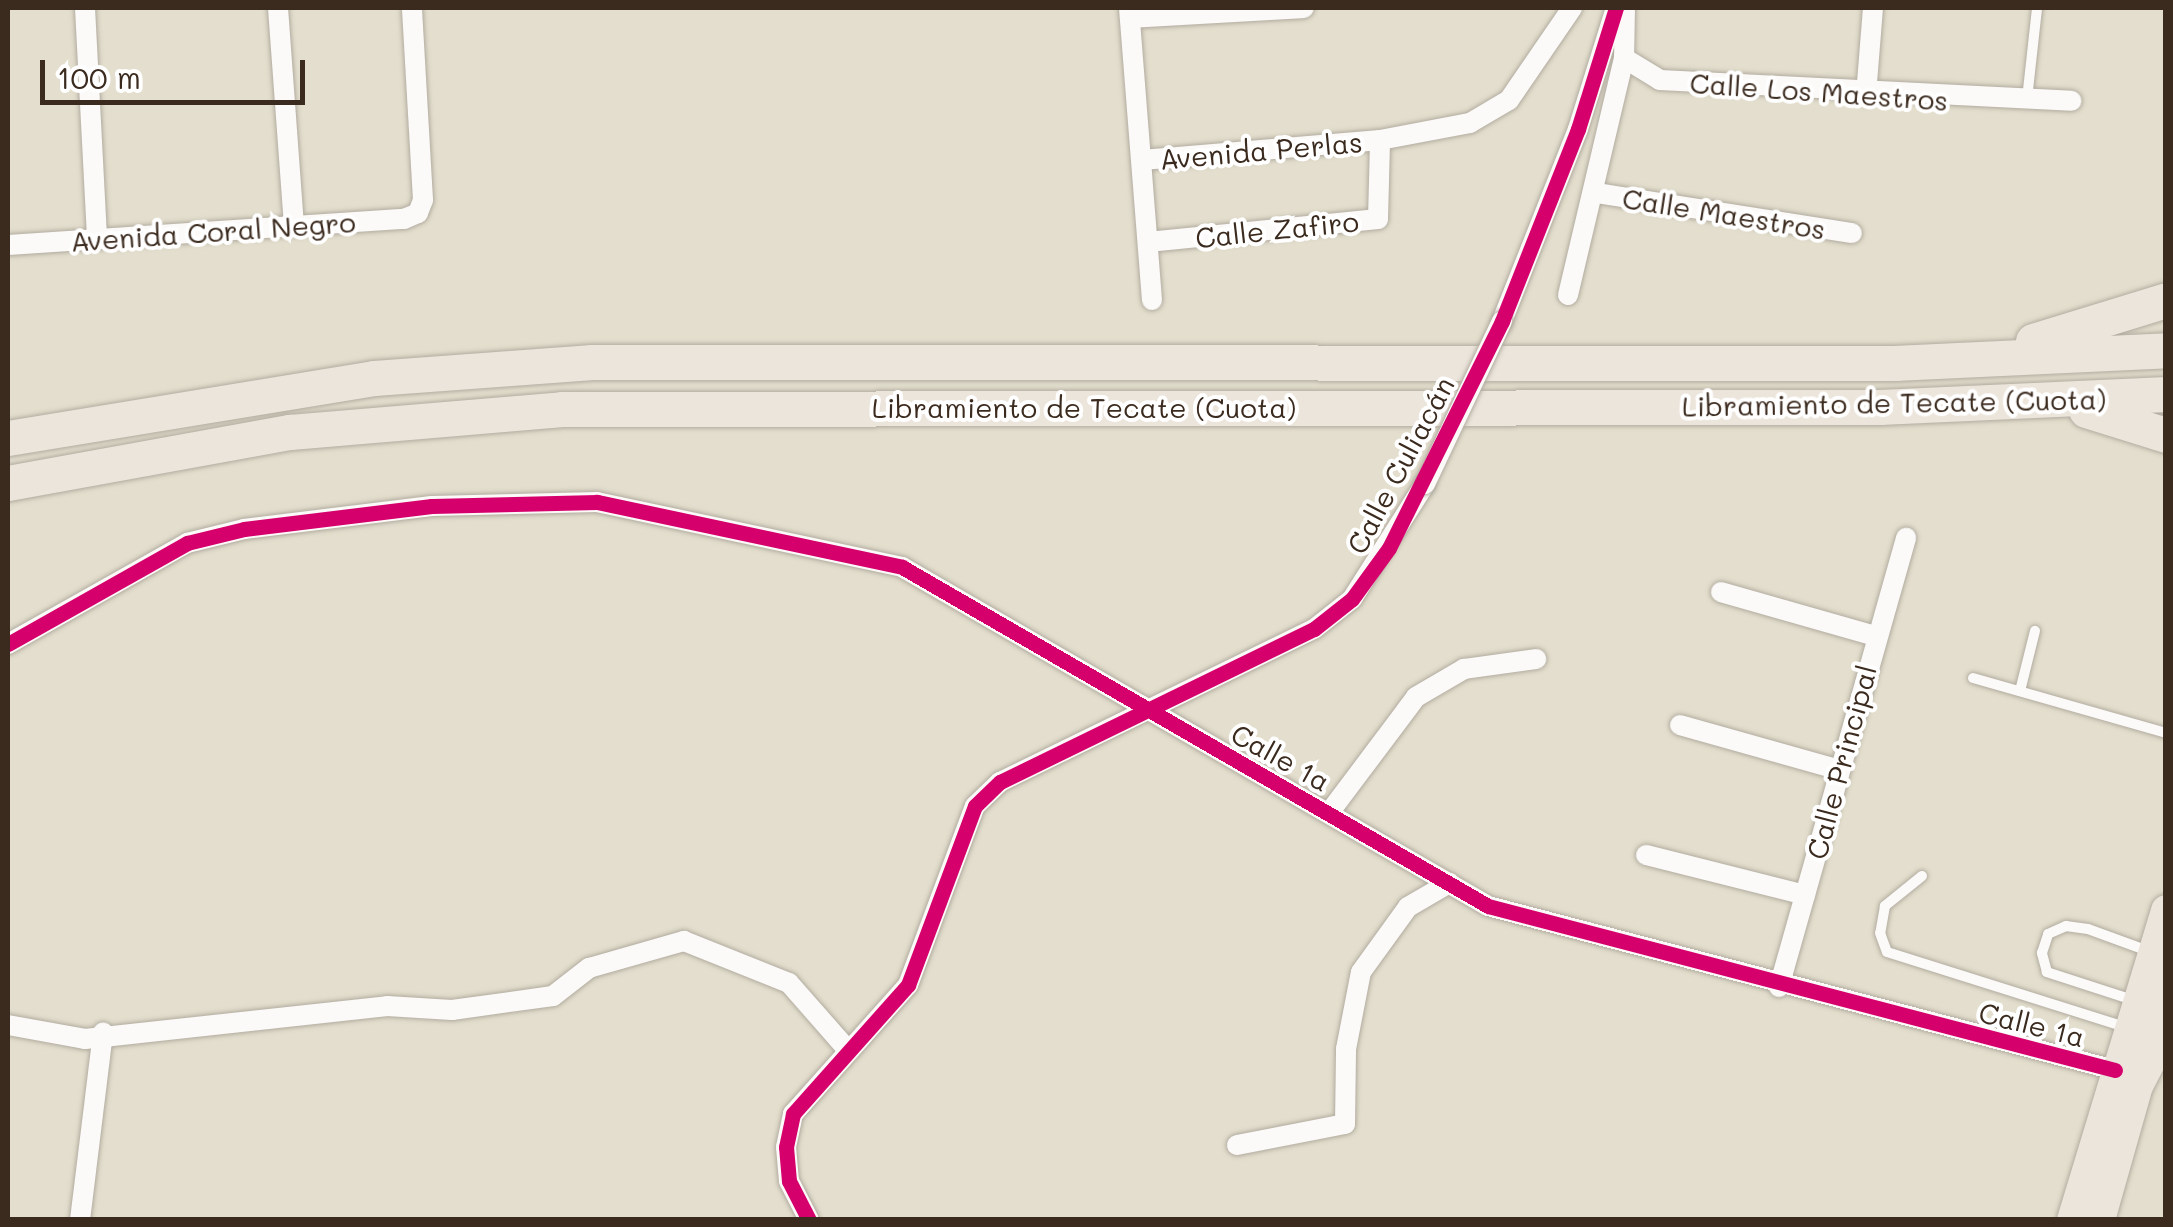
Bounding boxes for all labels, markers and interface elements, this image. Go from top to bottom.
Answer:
scale bar [45,40,310,102]
text: 100 m [57,57,141,97]
street label: Calle Los Maestros [1689,65,1949,117]
street label: Avenida Perlas [1158,124,1364,176]
street label: Calle Maestros [1620,180,1828,246]
street label: Avenida Coral Negro [69,204,357,258]
street label: Calle Zafiro [1194,204,1360,254]
street label: Calle Culiacán [1339,371,1461,559]
street label: Libramiento de Tecate (Cuota) [1682,381,2106,423]
street label: Libramiento de Tecate (Cuota) [872,390,1296,424]
street label: Calle Principal [1799,661,1883,863]
street label: Calle 1a [1226,716,1336,798]
street label: Calle 1a [1976,995,2088,1053]

